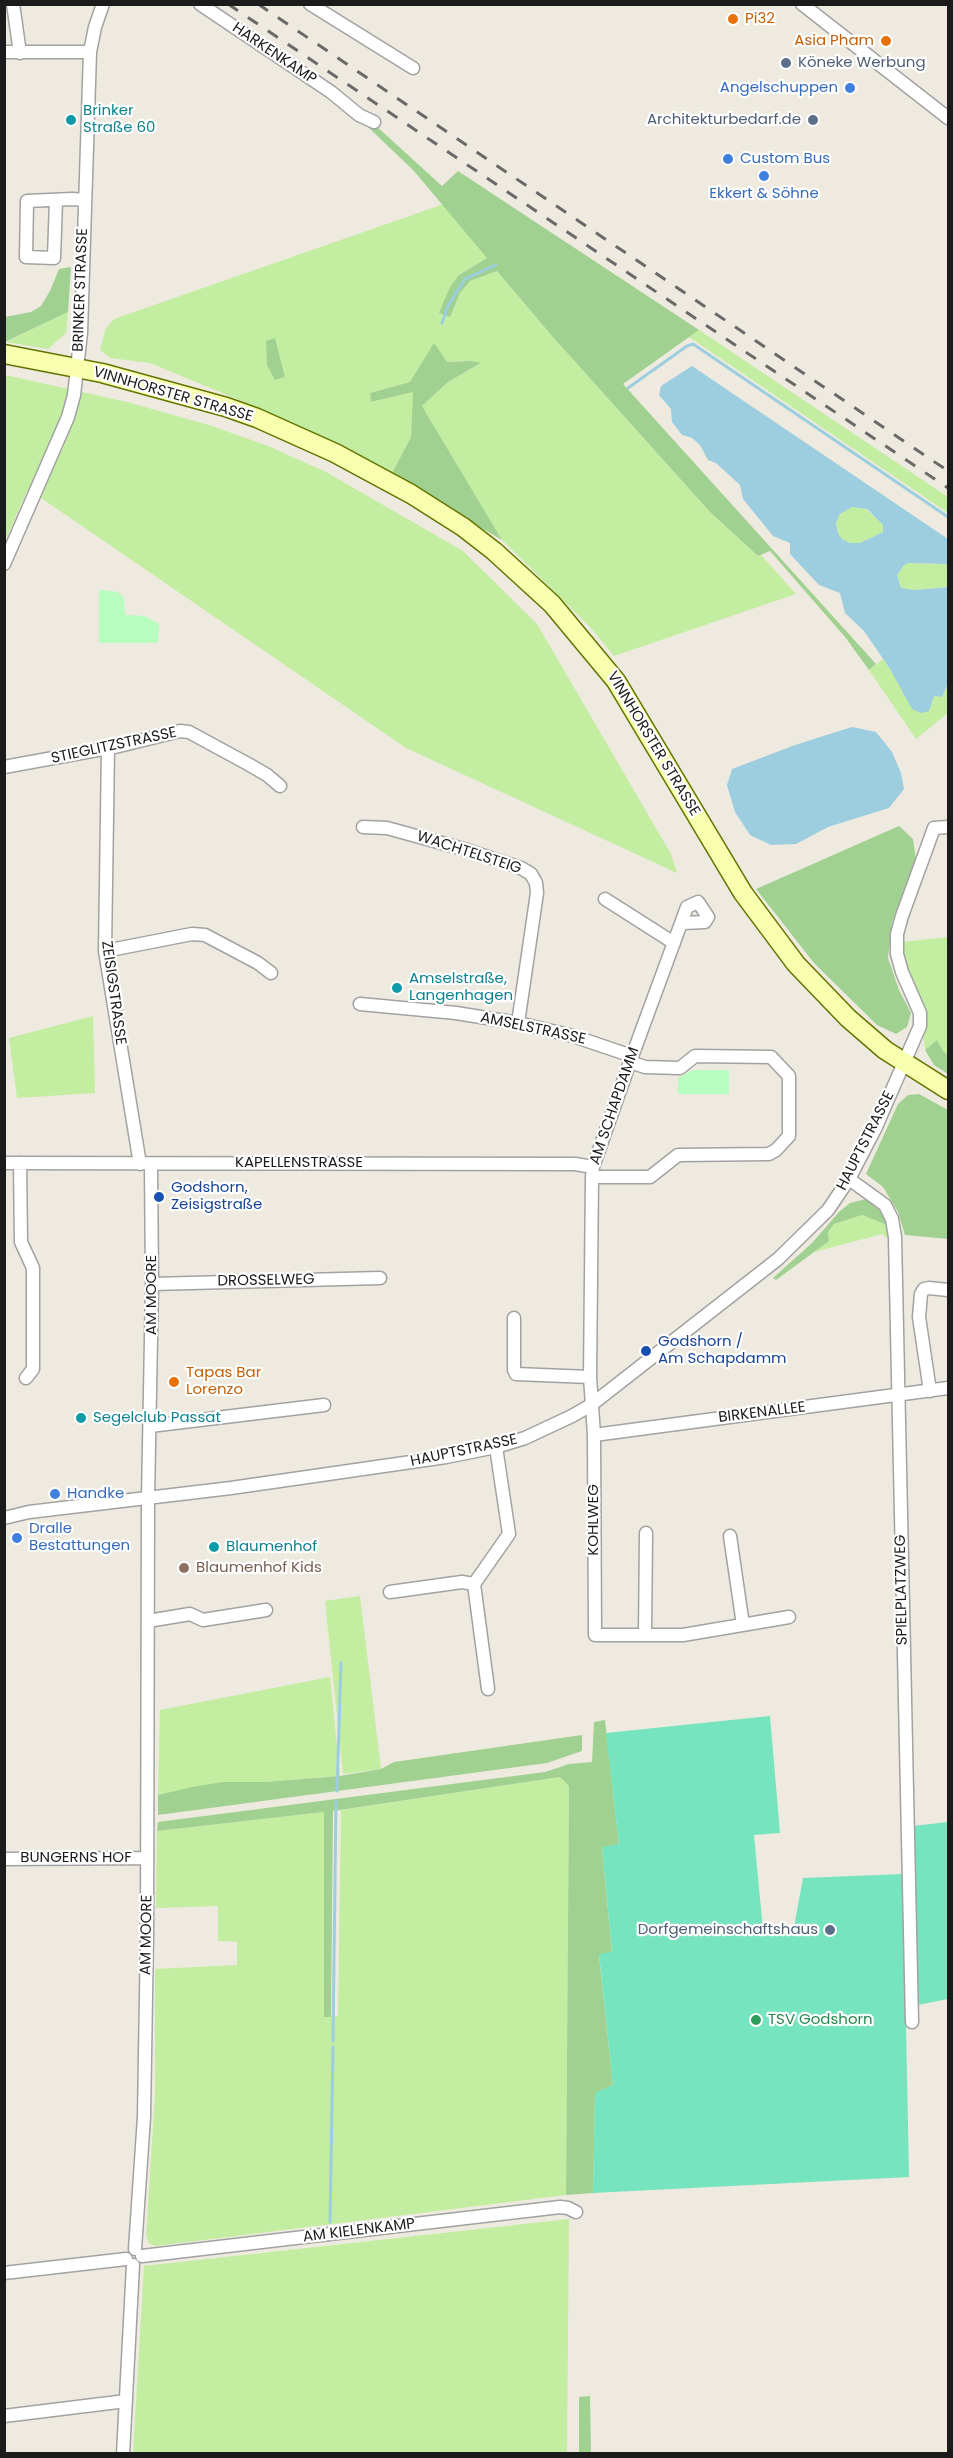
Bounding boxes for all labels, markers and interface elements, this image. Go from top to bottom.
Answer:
place label: Pi32 [745,10,775,28]
marker: Pi32 [726,12,740,26]
street label: HARKENKAMP [229,19,319,89]
place label: Asia Pham [794,32,874,50]
marker: Asia Pham [879,34,893,48]
place label: Köneke Werbung [798,54,926,72]
marker: Köneke Werbung [779,56,793,70]
place label: Angelschuppen [720,79,838,97]
marker: Angelschuppen [843,81,857,95]
place label: Brinker Straße 60 [83,102,155,137]
place label: Architekturbedarf.de [647,111,801,129]
marker: Brinker Straße 60 [64,113,78,127]
marker: Architekturbedarf.de [806,113,820,127]
place label: Custom Bus [740,150,830,168]
marker: Custom Bus [721,152,735,166]
marker: Ekkert & Söhne [757,169,771,183]
place label: Ekkert & Söhne [709,185,819,203]
street label: BRINKER STRASSE [70,228,92,352]
street label: VINNHORSTER STRASSE [91,364,255,426]
street label: VINNHORSTER STRASSE [603,668,703,820]
street label: STIEGLITZSTRASSE [50,724,178,768]
street label: WACHTELSTEIG [414,828,524,878]
street label: ZEISIGSTRASSE [97,940,129,1046]
place label: Amselstraße, Langenhagen [409,970,513,1005]
marker: Amselstraße, Langenhagen [390,981,404,995]
street label: AMSELSTRASSE [479,1009,587,1049]
street label: AM SCHAPDAMM [586,1045,644,1167]
street label: HAUPTSTRASSE [833,1088,899,1194]
street label: KAPELLENSTRASSE [235,1154,363,1172]
place label: Godshorn, Zeisigstraße [171,1179,262,1214]
marker: Godshorn, Zeisigstraße [152,1190,166,1204]
street label: AM MOORE [143,1255,161,1335]
street label: DROSSELWEG [217,1271,315,1291]
place label: Godshorn / Am Schapdamm [658,1333,787,1368]
marker: Godshorn / Am Schapdamm [639,1344,653,1358]
place label: Tapas Bar Lorenzo [186,1364,261,1399]
marker: Tapas Bar Lorenzo [167,1375,181,1389]
street label: BIRKENALLEE [717,1399,807,1427]
place label: Segelclub Passat [93,1409,221,1427]
marker: Segelclub Passat [74,1411,88,1425]
street label: HAUPTSTRASSE [409,1431,519,1471]
street label: KOHLWEG [585,1484,603,1556]
place label: Handke [67,1485,124,1503]
marker: Handke [48,1487,62,1501]
place label: Dralle Bestattungen [29,1520,130,1555]
marker: Dralle Bestattungen [10,1531,24,1545]
street label: SPIELPLATZWEG [892,1534,912,1646]
place label: Blaumenhof [226,1538,317,1556]
marker: Blaumenhof [207,1540,221,1554]
place label: Blaumenhof Kids [196,1559,322,1577]
marker: Blaumenhof Kids [177,1561,191,1575]
street label: BUNGERNS HOF [20,1849,132,1867]
street label: AM MOORE [137,1895,157,1975]
place label: Dorfgemeinschaftshaus [638,1921,818,1939]
marker: Dorfgemeinschaftshaus [823,1923,837,1937]
place label: TSV Godshorn [768,2011,873,2029]
marker: TSV Godshorn [749,2013,763,2027]
street label: AM KIELENKAMP [302,2215,416,2247]

